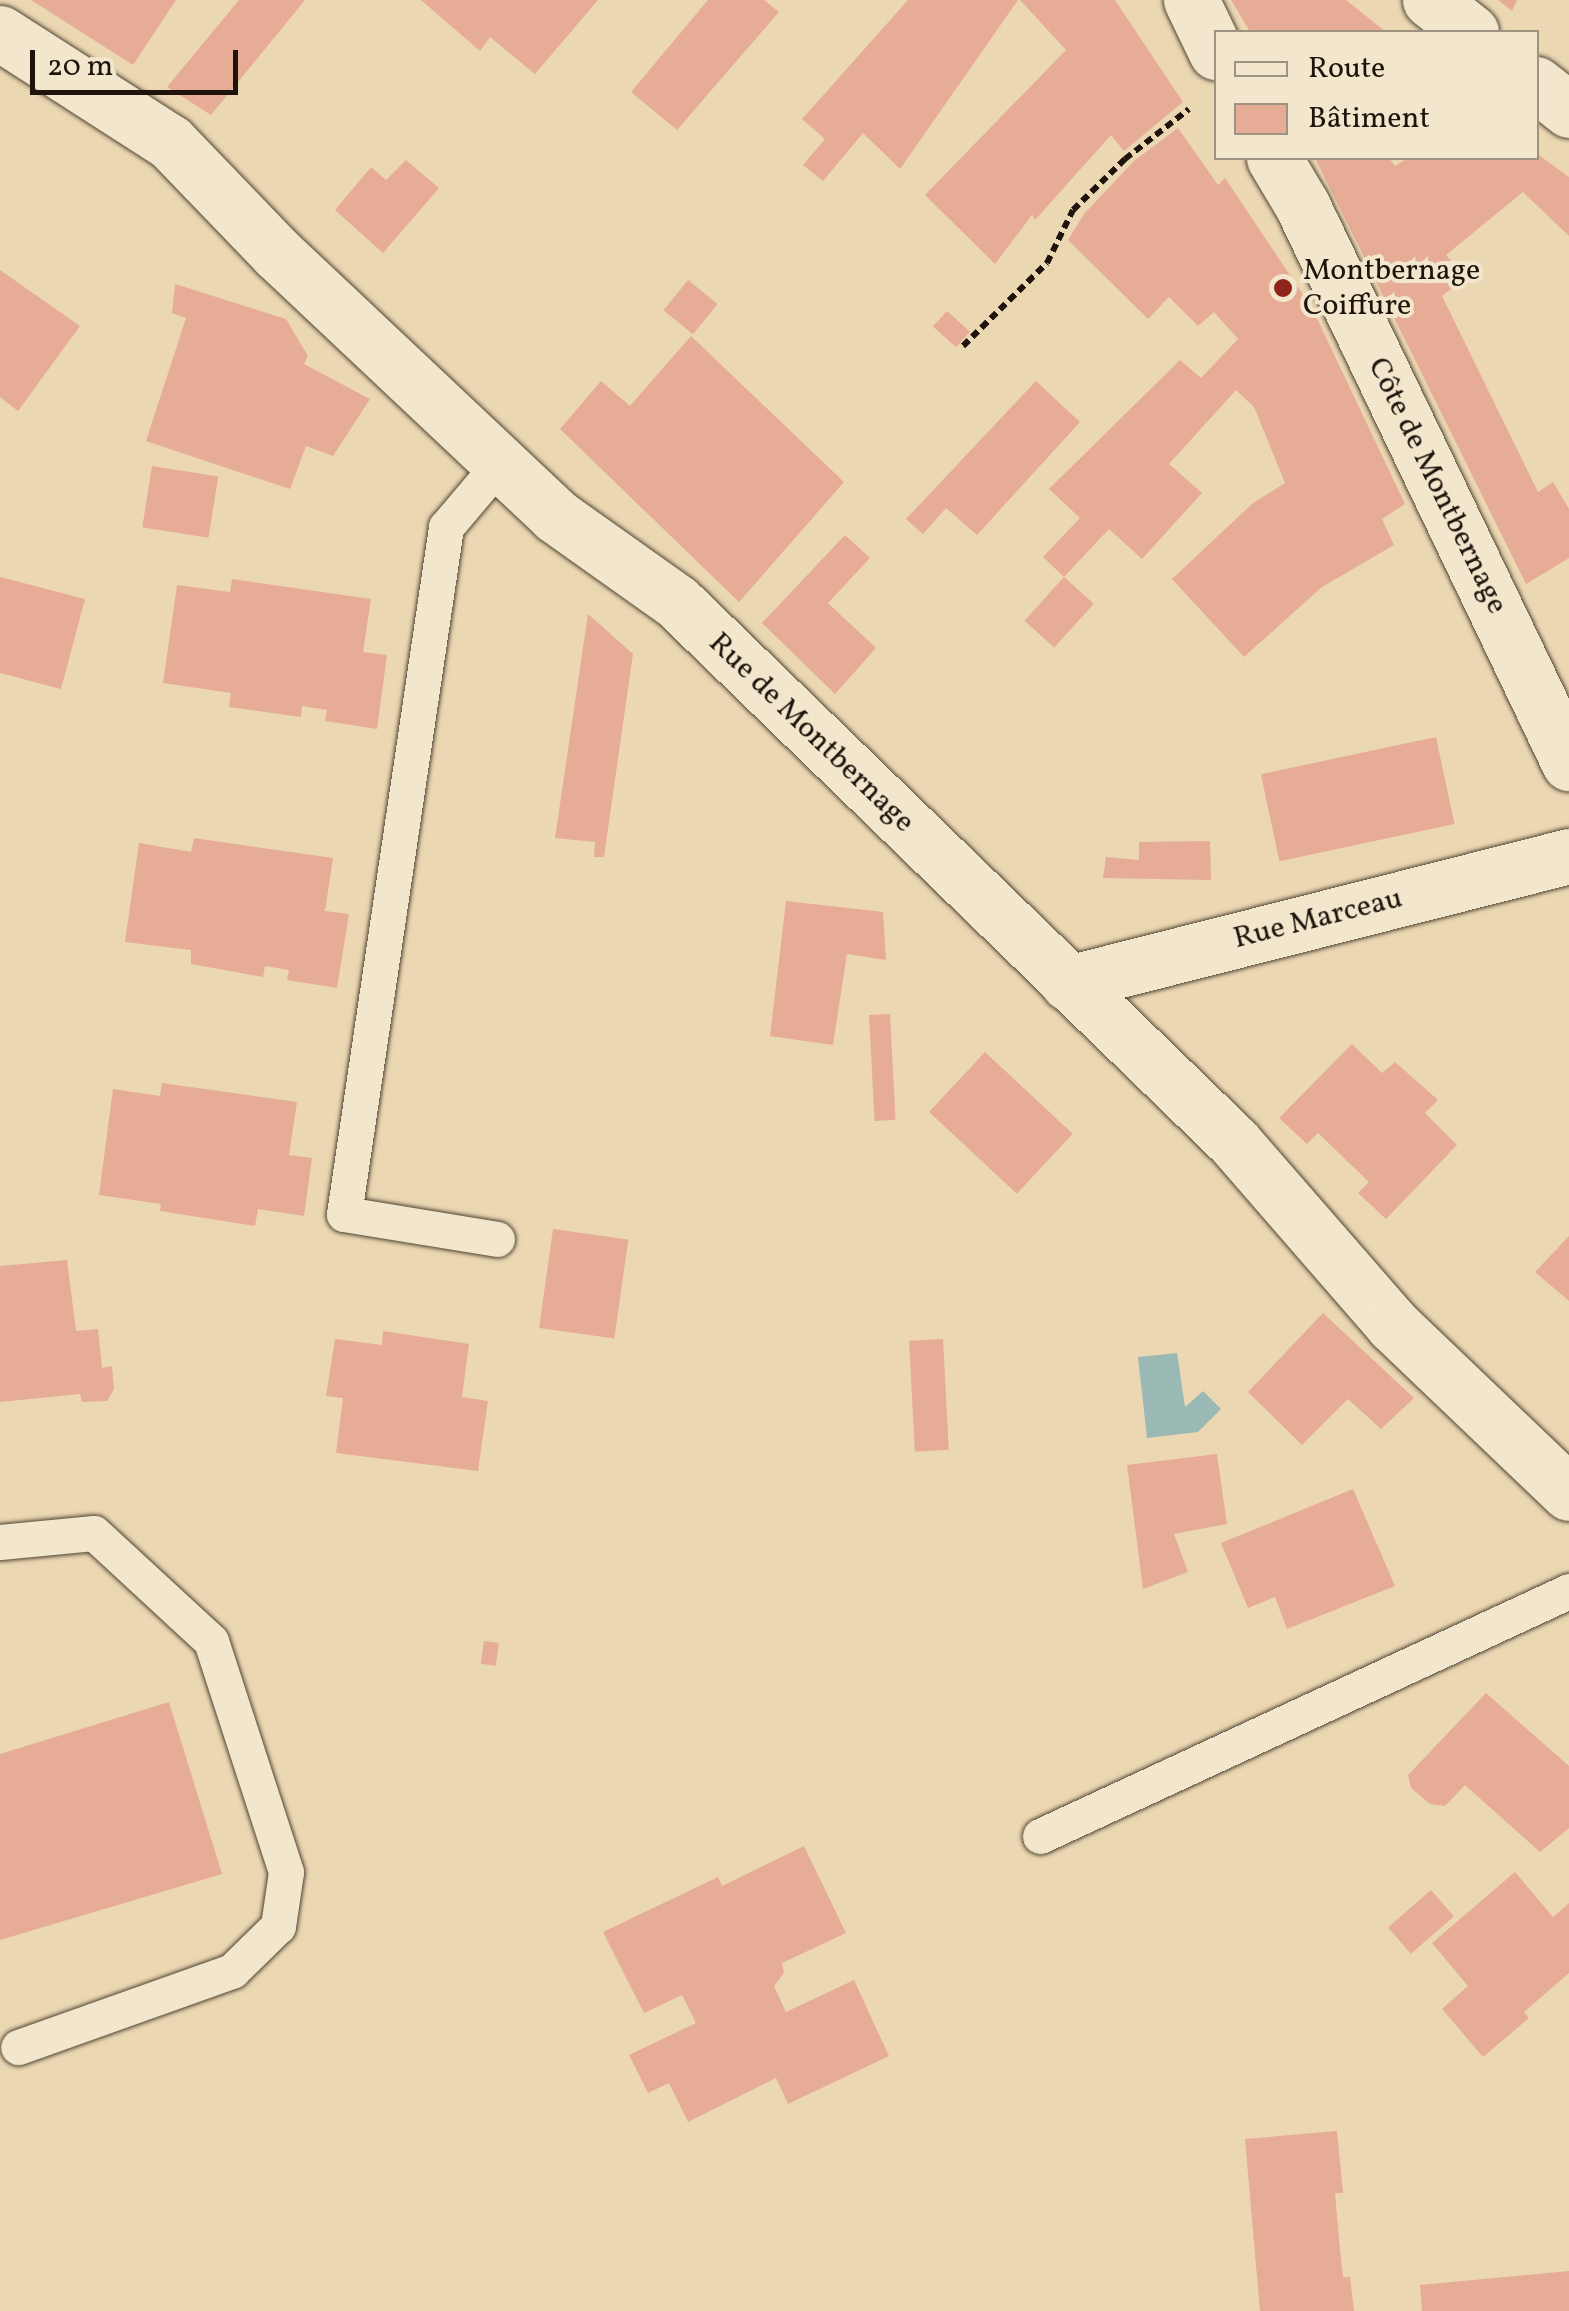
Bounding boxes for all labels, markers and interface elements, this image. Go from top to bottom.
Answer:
scale bar [35,30,242,92]
legend [1214,30,1539,160]
text: 20 m [47,46,113,88]
text: Route [1308,48,1385,90]
text: Bâtiment [1308,98,1430,140]
place label: Montbernage Coiffure [1303,253,1480,324]
marker: Montbernage Coiffure [1272,277,1294,299]
street label: Côte de Montbernage [1359,352,1515,620]
street label: Rue de Montbernage [701,626,921,840]
street label: Rue Marceau [1230,881,1406,957]

